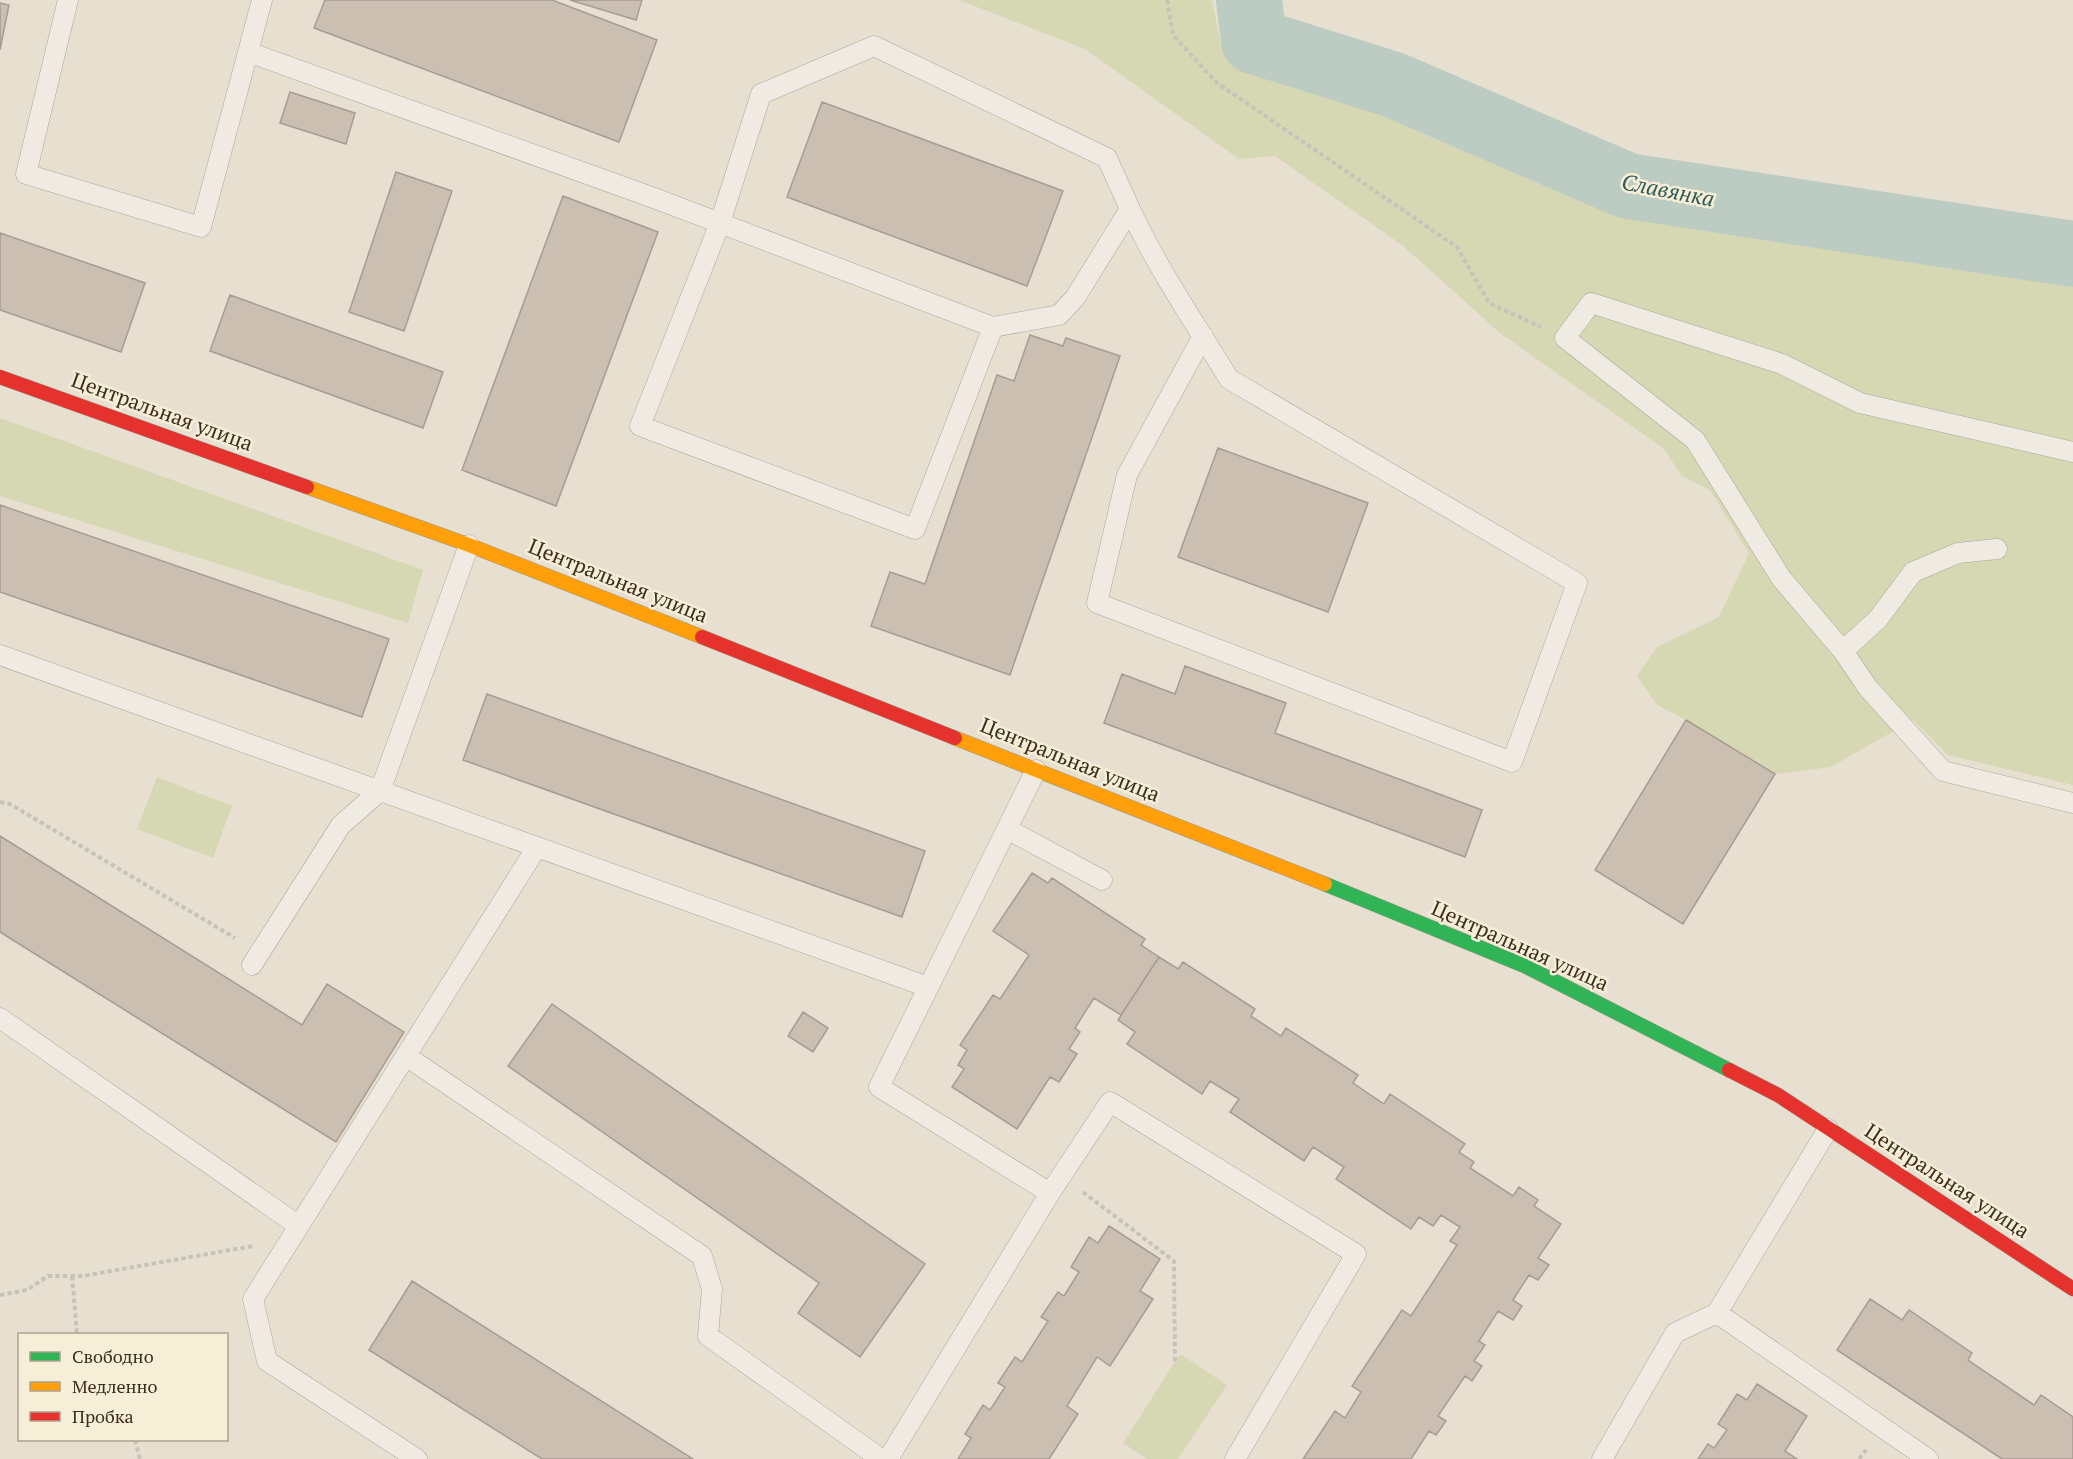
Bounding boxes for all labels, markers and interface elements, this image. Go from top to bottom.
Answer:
water label: Славянка [1619,166,1717,213]
street label: Центральная улица [68,365,257,457]
street label: Центральная улица [524,531,713,629]
street label: Центральная улица [976,710,1165,808]
street label: Центральная улица [1427,893,1614,997]
street label: Центральная улица [1860,1116,2036,1244]
legend [18,1333,228,1441]
text: Свободно [72,1344,154,1368]
text: Медленно [72,1374,158,1398]
text: Пробка [72,1404,134,1428]

